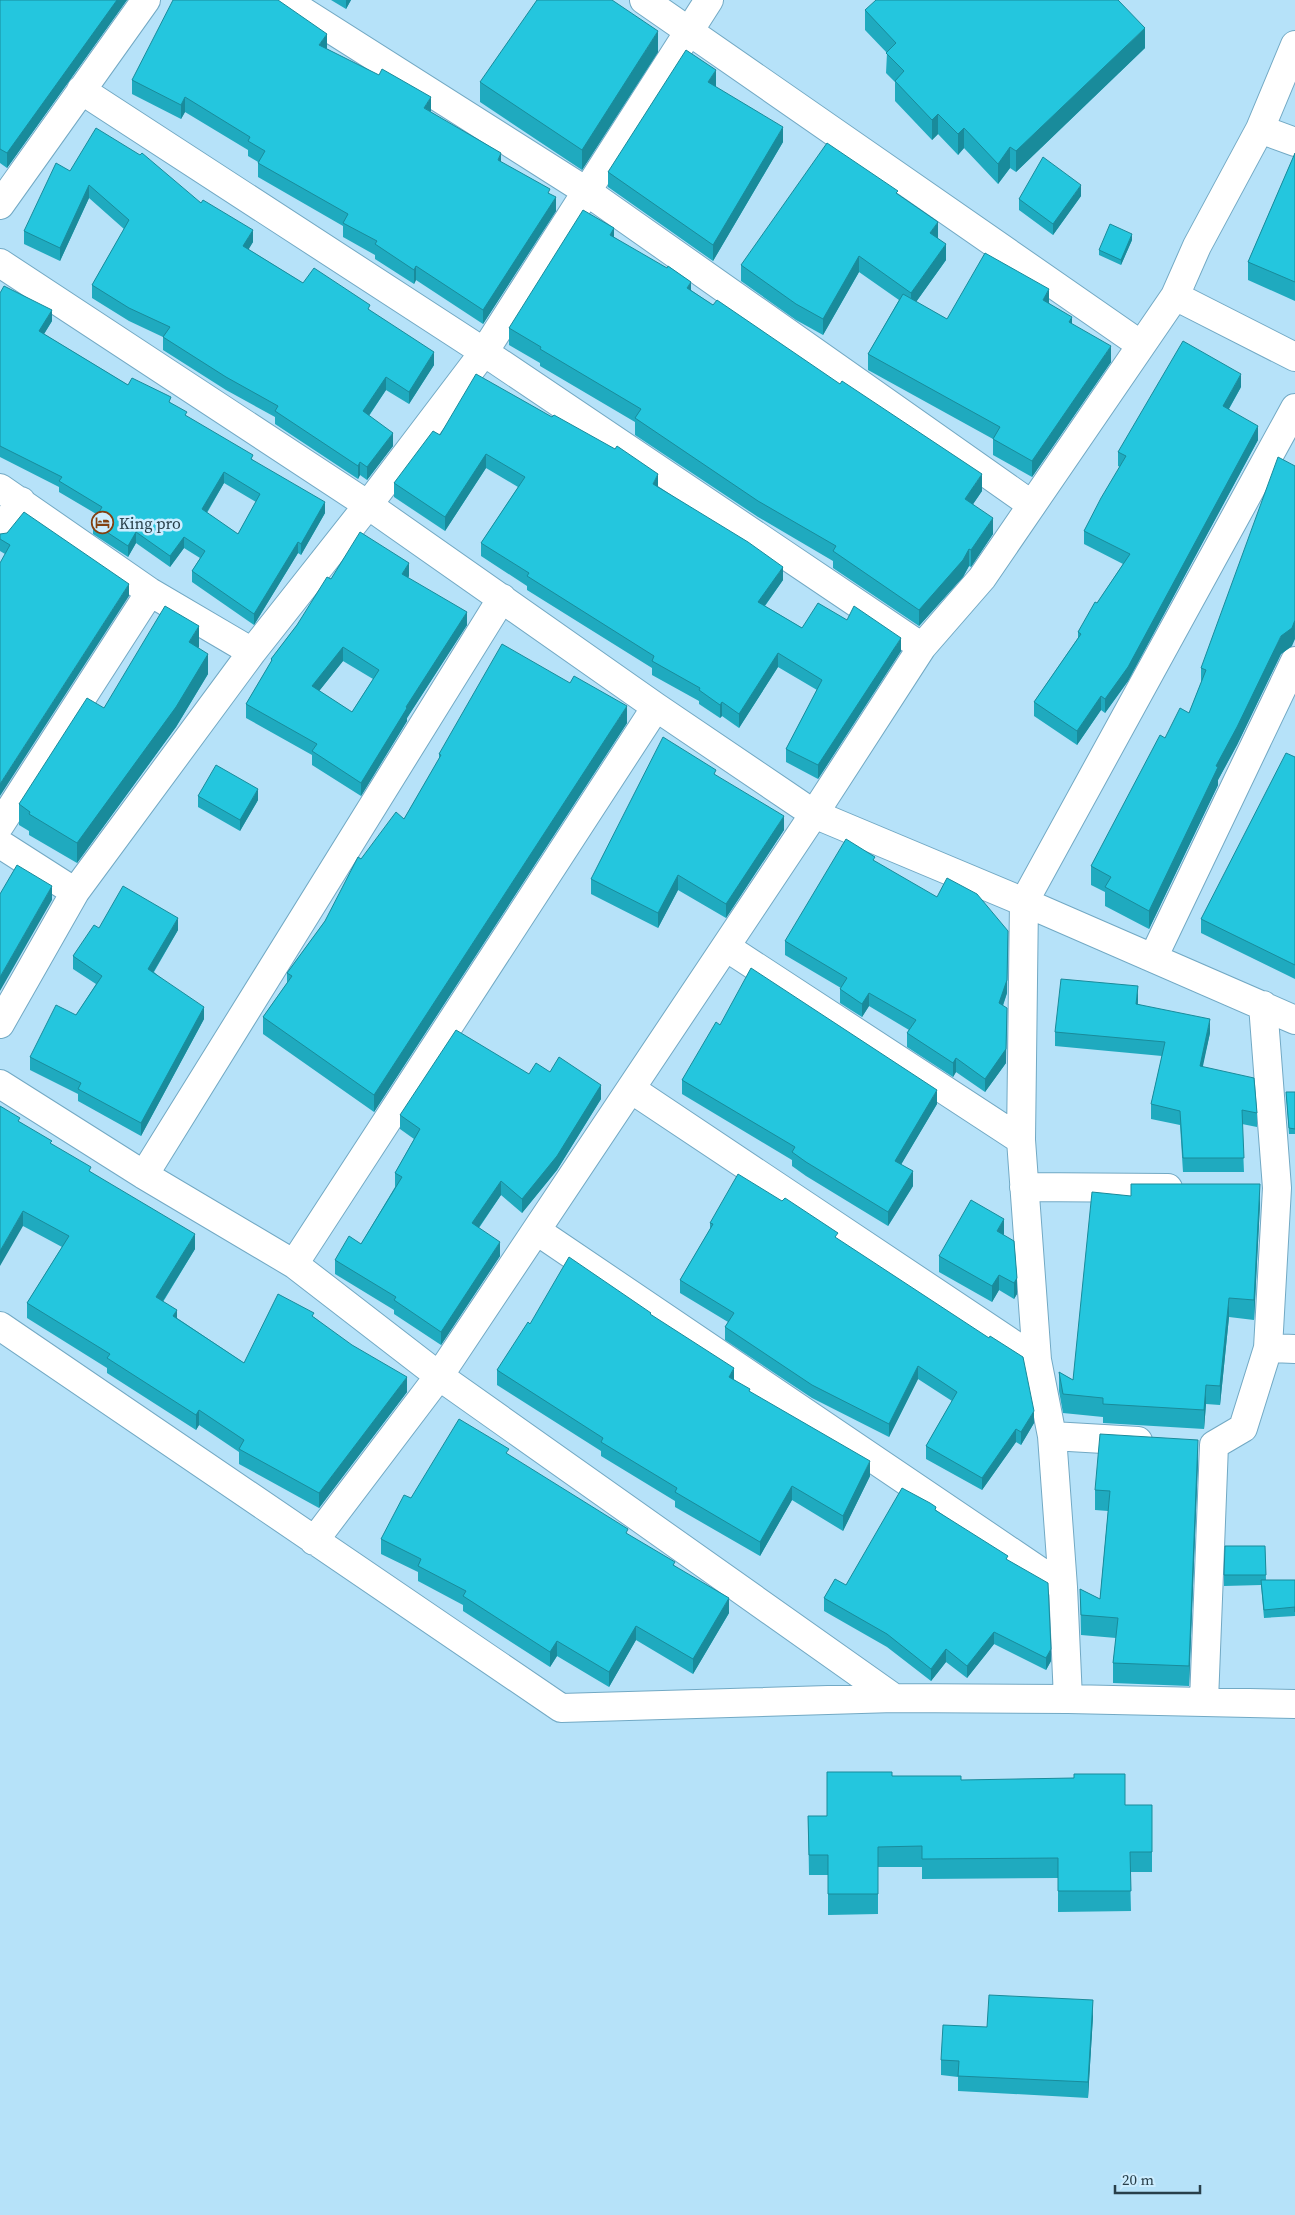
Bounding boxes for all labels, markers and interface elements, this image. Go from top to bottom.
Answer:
hotel icon: King pro [91,511,115,535]
place label: King pro [119,512,181,534]
scale bar [1115,2162,1200,2194]
text: 20 m [1122,2169,1154,2190]

